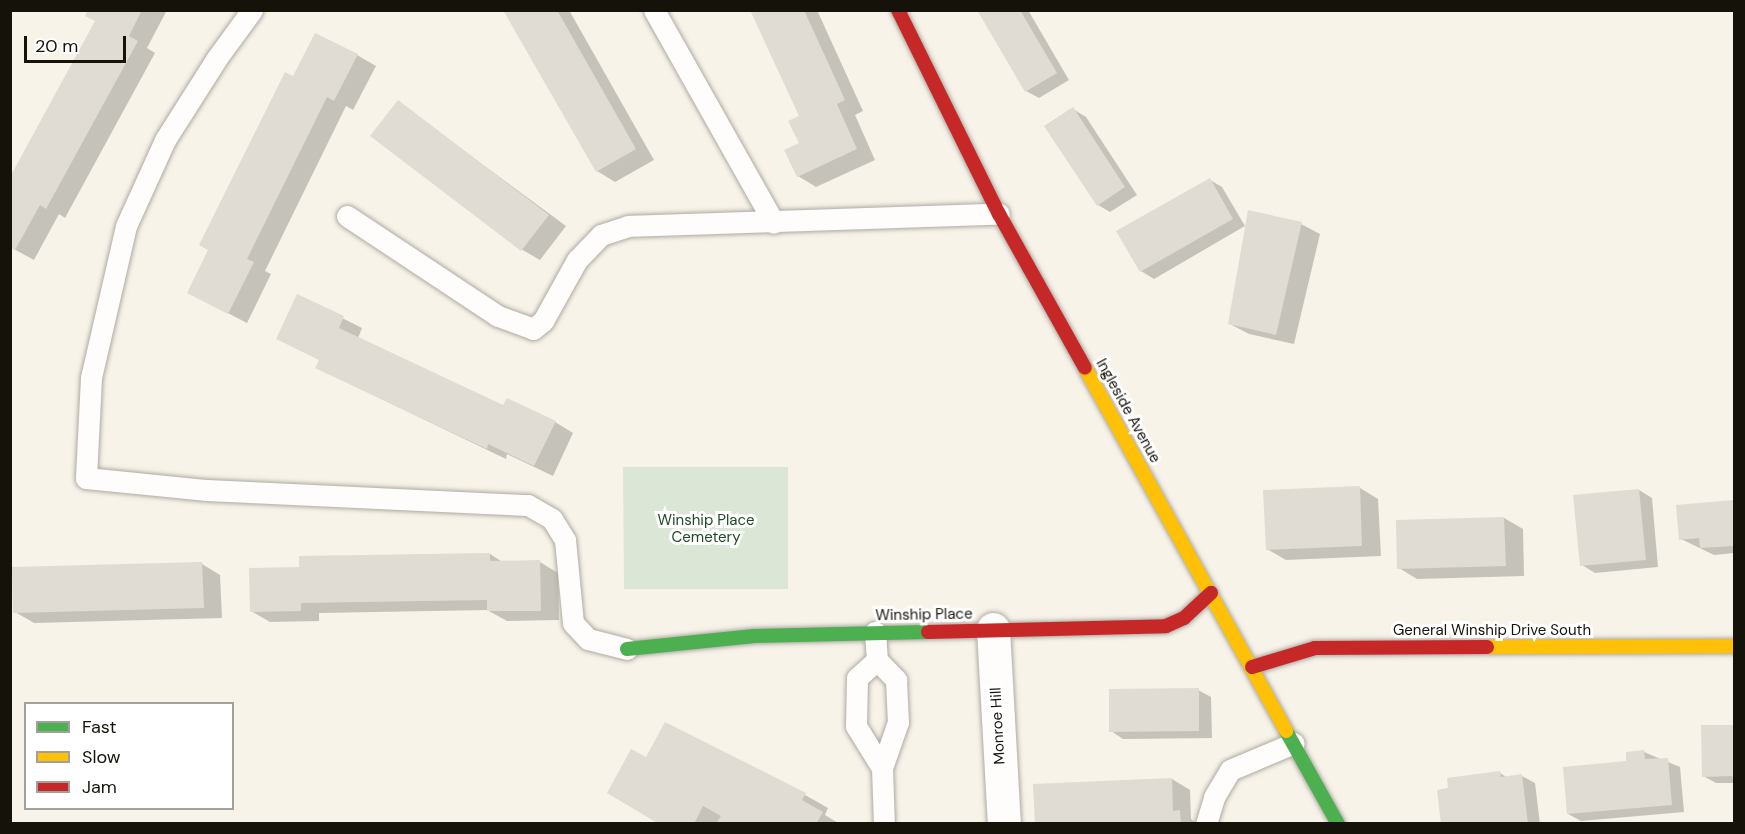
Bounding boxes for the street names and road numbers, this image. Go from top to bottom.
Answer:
street label: Ingleside Avenue [1092,356,1164,466]
street label: Winship Place [875,605,973,625]
street label: General Winship Drive South [1393,622,1591,640]
street label: Monroe Hill [987,687,1009,765]

